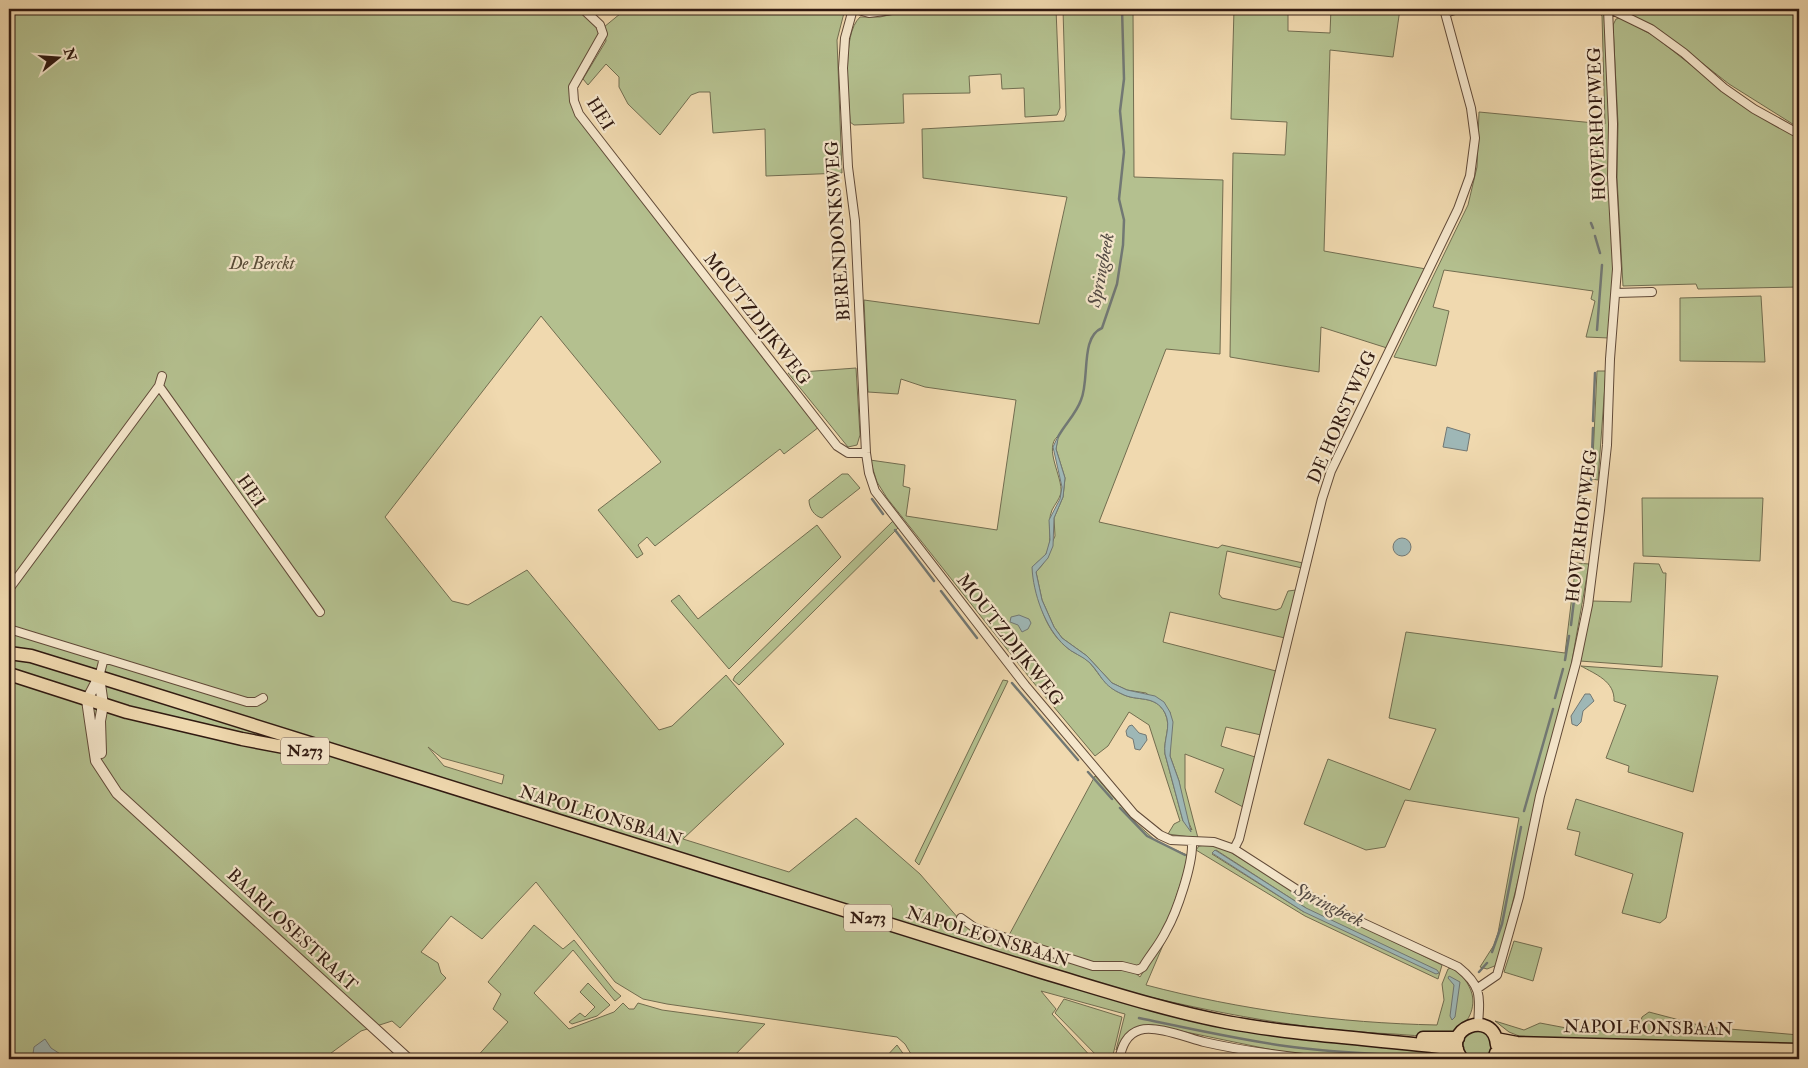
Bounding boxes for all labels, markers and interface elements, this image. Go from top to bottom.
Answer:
north arrow [32,32,82,82]
text: N [60,45,80,63]
street label: HOVERHOFWEG [1583,47,1611,201]
street label: HEI [581,93,619,135]
street label: BERENDONKSWEG [820,140,856,322]
water label: Springbeek [1082,231,1120,310]
street label: MOUTZDIJKWEG [698,248,816,390]
park label: De Berckt [228,252,296,275]
street label: DE HORSTWEG [1302,347,1382,487]
street label: HOVERHOFWEG [1561,448,1603,604]
street label: HEI [232,470,270,512]
street label: MOUTZDIJKWEG [951,569,1069,711]
road number: N273 [281,738,329,764]
street label: NAPOLEONSBAAN [517,780,685,852]
street label: BAARLOSESTRAAT [222,864,363,997]
water label: Springbeek [1289,877,1368,933]
street label: NAPOLEONSBAAN [904,901,1072,973]
road number: N273 [844,904,892,931]
street label: NAPOLEONSBAAN [1563,1015,1733,1041]

